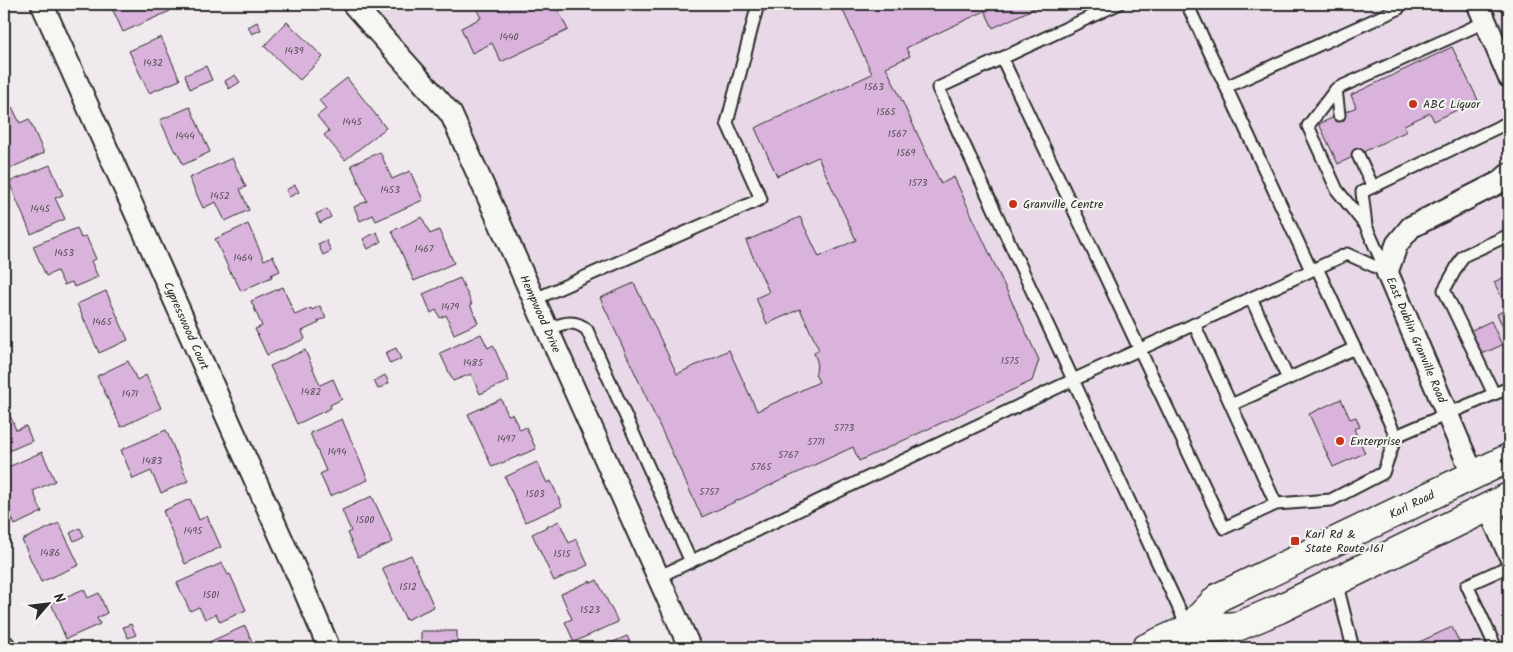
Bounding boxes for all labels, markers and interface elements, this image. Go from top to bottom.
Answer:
house number: 1440 [499,29,519,45]
house number: 1439 [284,43,304,59]
house number: 1432 [143,55,163,71]
house number: 1563 [864,79,884,95]
place label: ABC Liquor [1423,95,1481,114]
marker: ABC Liquor [1407,98,1419,110]
house number: 1565 [876,104,896,120]
house number: 1445 [342,114,362,130]
house number: 1567 [888,126,907,142]
house number: 1444 [175,128,195,144]
house number: 1569 [897,145,916,161]
house number: 1573 [909,175,928,191]
house number: 1453 [380,182,400,198]
house number: 1452 [210,188,230,204]
place label: Granville Centre [1023,195,1104,214]
marker: Granville Centre [1007,198,1019,210]
house number: 1445 [30,201,50,217]
house number: 1467 [415,241,434,257]
house number: 1453 [54,245,74,261]
house number: 1464 [233,250,253,266]
street label: Hempwood Drive [514,272,566,357]
street label: East Dublin Granville Road [1381,274,1452,407]
street label: Cypresswood Court [158,279,214,374]
house number: 1479 [441,299,459,315]
house number: 1465 [92,314,112,330]
house number: 1575 [1001,353,1020,369]
house number: 1485 [463,355,484,371]
house number: 1482 [301,384,321,400]
house number: 1471 [122,386,138,402]
house number: 5773 [834,420,854,436]
house number: 1497 [497,431,515,447]
place label: Enterprise [1350,432,1401,451]
house number: 5771 [807,434,825,450]
marker: Enterprise [1334,435,1346,447]
house number: 1494 [327,444,347,460]
house number: 5767 [778,447,798,463]
house number: 1483 [142,453,162,469]
house number: 5765 [751,459,772,475]
house number: 5757 [699,484,719,500]
street label: Karl Road [1386,485,1439,524]
house number: 1503 [525,486,545,502]
house number: 1500 [356,512,374,528]
house number: 1495 [184,523,203,539]
place label: Karl Rd & State Route 161 [1305,525,1384,558]
marker: Karl Rd & State Route 161 [1289,535,1301,547]
house number: 1486 [40,545,60,561]
house number: 1515 [553,546,571,562]
house number: 1512 [399,579,417,595]
north arrow [22,580,72,630]
house number: 1501 [203,587,219,603]
text: N [47,589,70,608]
house number: 1523 [580,602,600,618]

